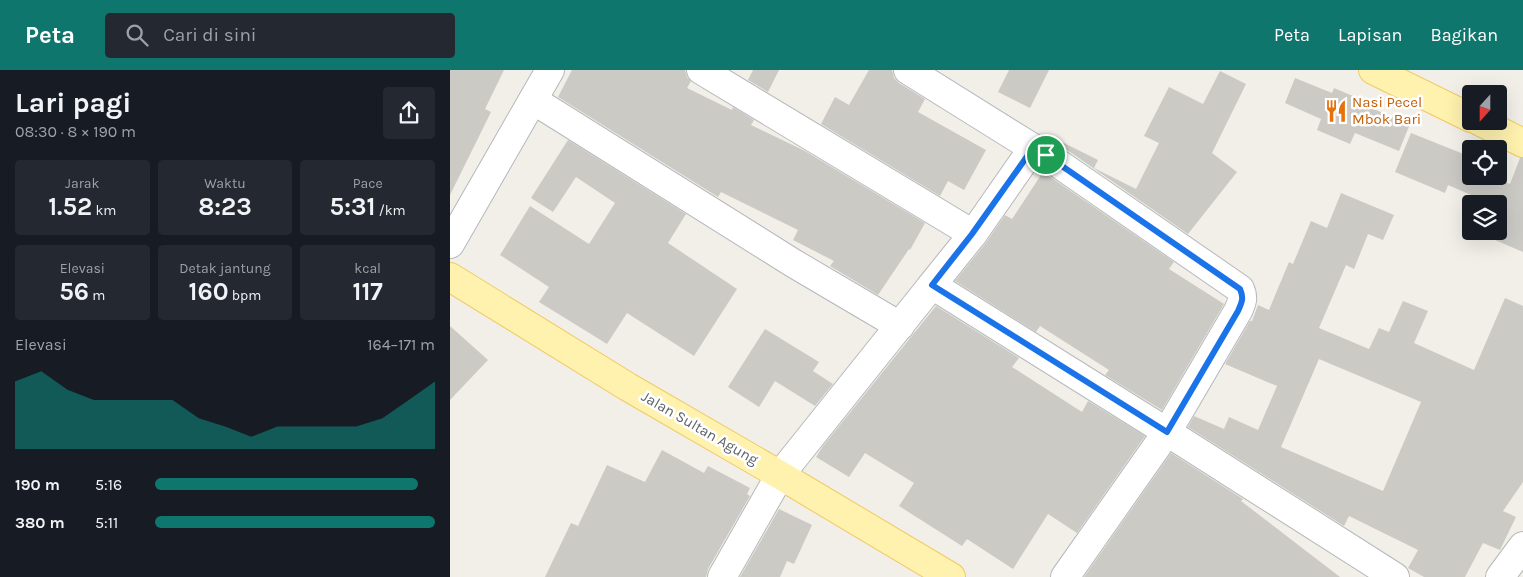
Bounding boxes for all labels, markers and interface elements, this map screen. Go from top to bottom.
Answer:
search box [105,13,455,58]
text: Peta [25,21,75,49]
icon: search [123,21,151,49]
text: Cari di sini [163,24,257,46]
text: Peta [1274,24,1310,46]
text: Lapisan [1338,24,1402,46]
text: Bagikan [1430,24,1498,46]
north arrow [1462,85,1508,130]
map controls [1462,85,1507,240]
text: Lari pagi [15,86,131,119]
button: share [383,87,435,139]
place label: Nasi Pecel Mbok Bari [1352,93,1422,128]
restaurant icon: Nasi Pecel Mbok Bari [1323,98,1349,124]
text: 08:30 · 8 × 190 m [15,122,136,141]
pin [1025,134,1067,176]
button: locate [1462,140,1507,185]
icon: arrive [1032,141,1060,169]
text: Jarak [65,175,99,192]
text: Waktu [204,175,246,192]
text: Pace [353,175,383,192]
text: 1.52 [48,192,92,221]
text: 8:23 [198,192,252,221]
text: 5:31 [330,192,375,221]
button: layers [1462,195,1507,240]
text: km [92,202,116,219]
text: /km [375,202,406,219]
text: Elevasi [60,260,105,277]
text: Detak jantung [179,260,271,277]
text: kcal [354,260,381,277]
text: 56 [59,277,89,306]
text: 160 [189,277,228,306]
text: 117 [353,277,383,306]
text: m [89,287,105,304]
text: bpm [228,287,261,304]
text: Elevasi [15,335,67,354]
text: 164–171 m [367,335,435,354]
street label: Jalan Sultan Agung [638,387,762,469]
text: 190 m [15,475,60,494]
text: 5:16 [95,475,122,494]
text: 380 m [15,513,65,532]
text: 5:11 [95,513,118,532]

